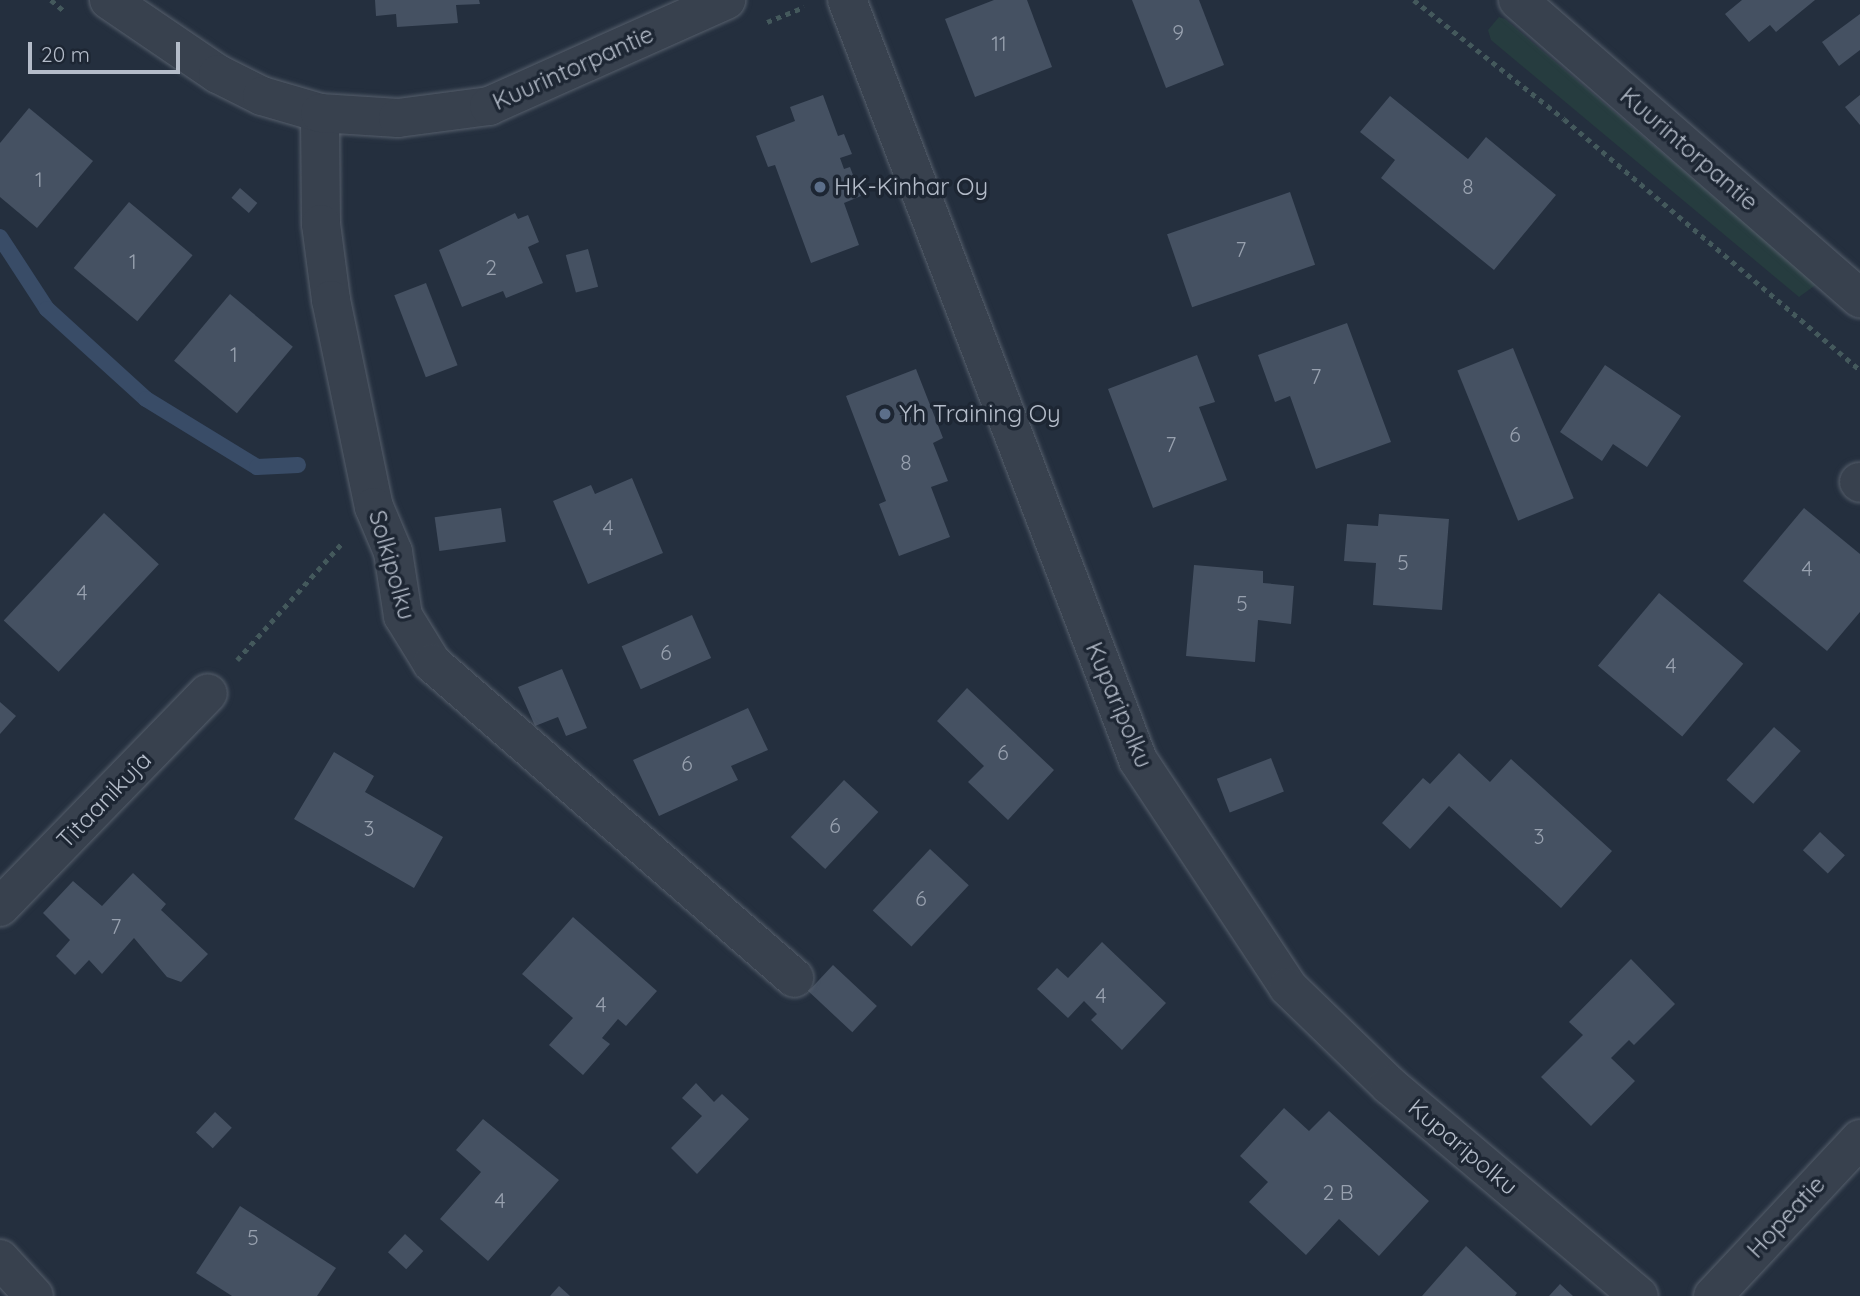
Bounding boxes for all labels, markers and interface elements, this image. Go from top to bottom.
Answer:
house number: 9 [1172,19,1184,45]
street label: Kuurintorpantie [488,20,658,116]
scale bar [32,28,184,72]
house number: 11 [991,30,1007,56]
text: 20 m [41,41,90,67]
street label: Kuurintorpantie [1614,81,1764,217]
house number: 1 [35,166,43,192]
place label: HK-Kinhar Oy [834,173,988,201]
house number: 8 [1462,173,1474,199]
marker: HK-Kinhar Oy [812,179,828,195]
house number: 7 [1236,236,1246,262]
house number: 1 [129,248,137,274]
house number: 2 [485,254,497,280]
house number: 1 [230,341,238,367]
house number: 7 [1311,363,1321,389]
place label: Yh Training Oy [899,400,1061,428]
marker: Yh Training Oy [877,406,893,422]
house number: 6 [1509,421,1521,447]
house number: 7 [1166,431,1176,457]
house number: 8 [900,449,912,475]
street label: Solkipolku [363,507,421,623]
house number: 4 [602,514,614,540]
house number: 5 [1397,549,1409,575]
house number: 4 [1801,555,1813,581]
house number: 4 [76,579,88,605]
house number: 5 [1236,590,1248,616]
street label: Kuparipolku [1080,638,1158,772]
house number: 6 [660,639,672,665]
house number: 4 [1665,652,1677,678]
house number: 6 [997,739,1009,765]
street label: Titaanikuja [51,746,157,854]
house number: 6 [681,750,693,776]
house number: 6 [829,812,841,838]
house number: 3 [363,815,375,841]
house number: 3 [1533,823,1545,849]
house number: 6 [915,885,927,911]
house number: 7 [111,913,121,939]
house number: 4 [1095,982,1107,1008]
house number: 4 [595,991,607,1017]
street label: Kuparipolku [1402,1093,1524,1201]
street label: Hopeatie [1741,1170,1831,1264]
house number: 2 B [1322,1179,1354,1205]
house number: 4 [494,1187,506,1213]
house number: 5 [247,1224,259,1250]

